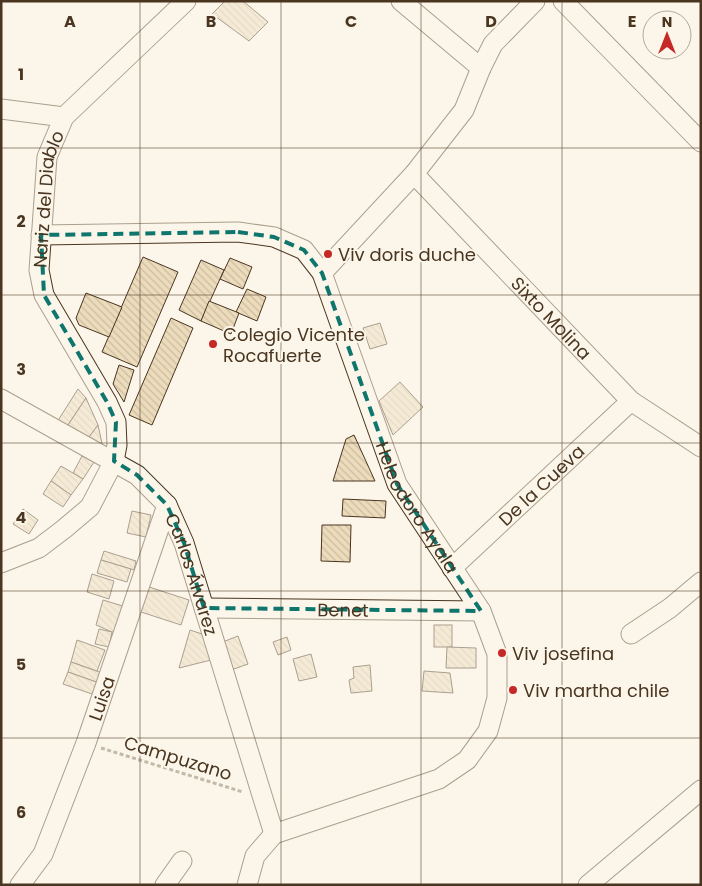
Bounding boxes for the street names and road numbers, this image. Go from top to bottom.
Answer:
street label: Nariz del Diablo [27,126,70,269]
street label: Sixto Molina [506,271,597,365]
street label: Heleodoro Ayala [370,438,465,578]
street label: De la Cueva [493,438,590,531]
street label: Carlos Álvarez [160,509,224,639]
street label: Benet [317,597,369,622]
street label: Luisa [82,673,120,724]
street label: Campuzano [121,730,235,786]

